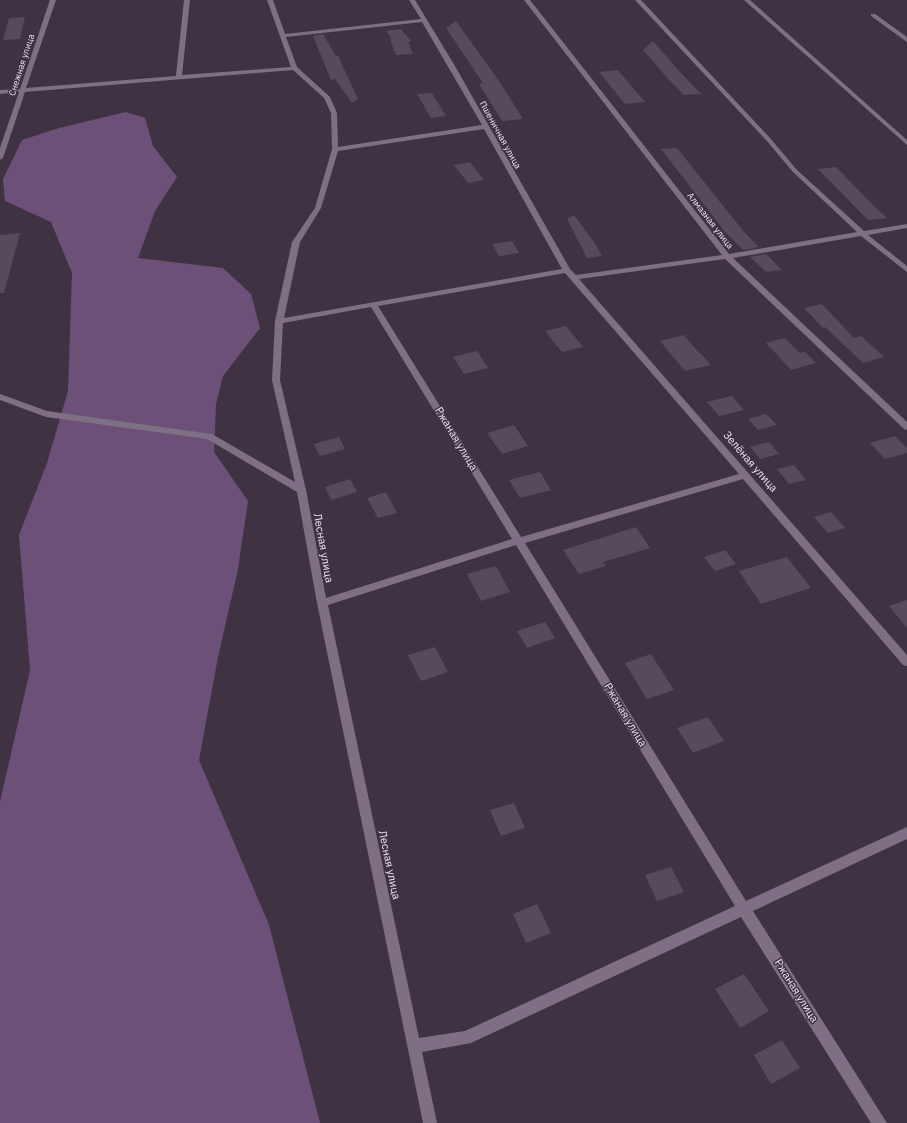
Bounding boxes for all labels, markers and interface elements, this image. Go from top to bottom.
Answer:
street label: Снежная улица [7,33,37,97]
street label: Пшеничная улица [477,99,523,171]
street label: Алмазная улица [685,191,735,251]
street label: Ржаная улица [432,405,480,473]
street label: Зелёная улица [720,429,780,495]
street label: Лесная улица [310,512,336,584]
street label: Ржаная улица [601,681,649,749]
street label: Лесная улица [375,829,403,901]
street label: Ржаная улица [771,957,821,1025]

